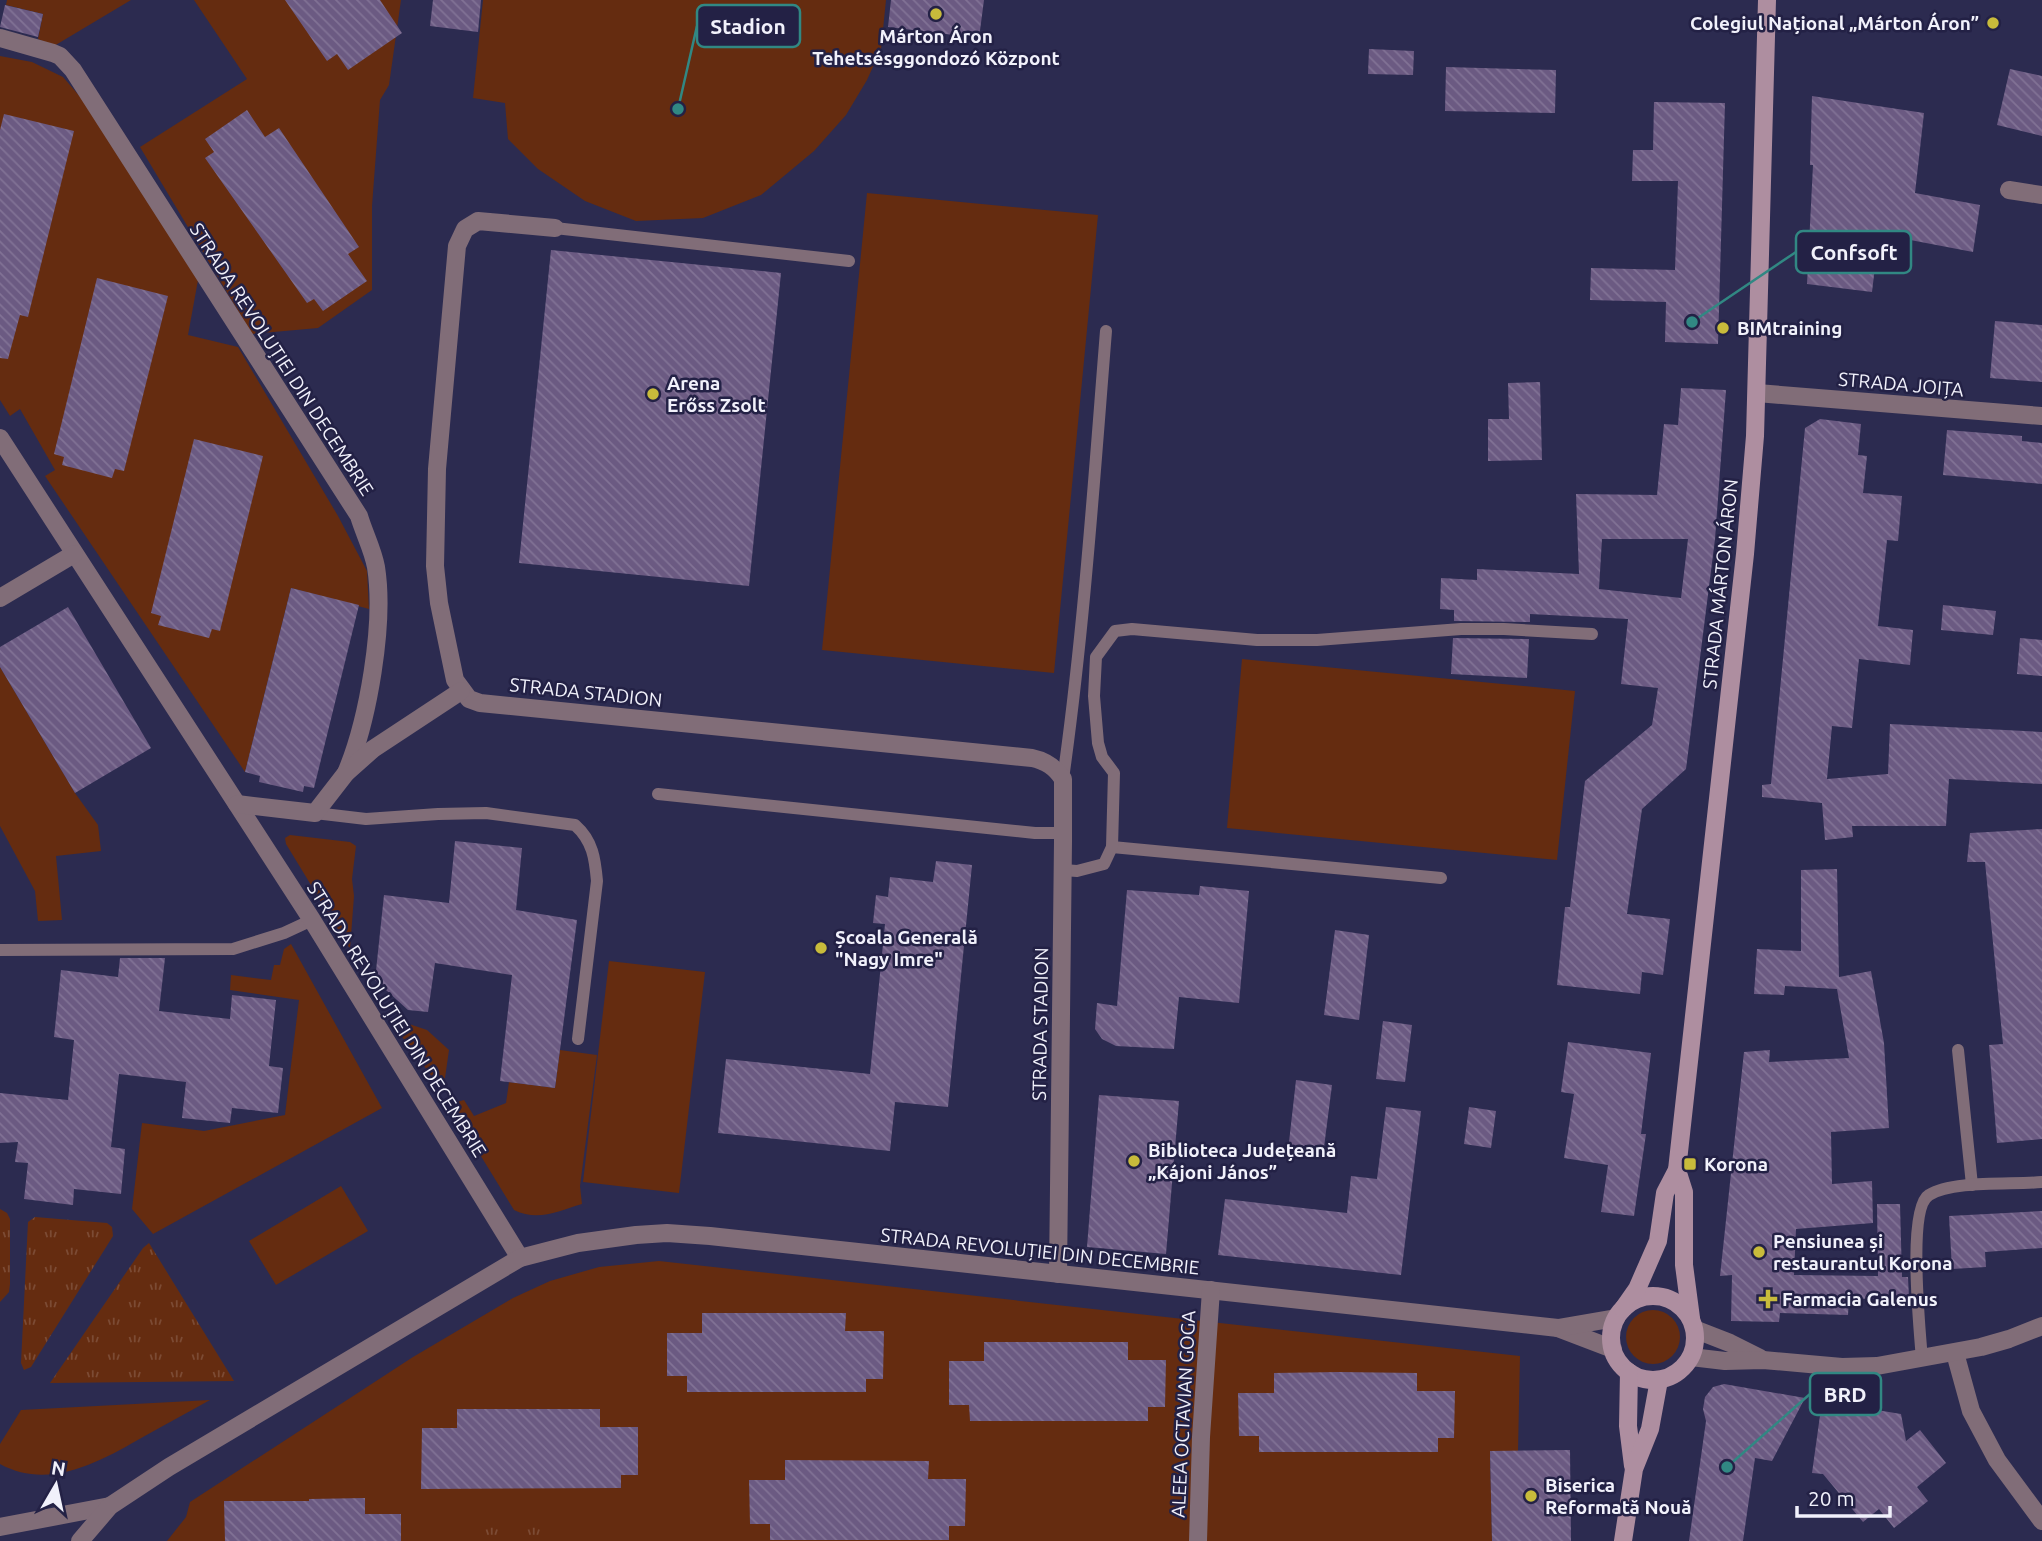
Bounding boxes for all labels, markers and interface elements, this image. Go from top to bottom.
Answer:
callout: Stadion [697,5,800,47]
marker: Márton Áron Tehetsésggondozó Központ [928,6,944,22]
place label: Colegiul Național „Márton Áron” [1690,12,1979,34]
text: Stadion [710,14,786,38]
marker: Colegiul Național „Márton Áron” [1985,15,2001,31]
place label: Márton Áron Tehetsésggondozó Központ [812,25,1060,69]
street label: STRADA REVOLUȚIEI DIN DECEMBRIE [186,219,378,499]
callout: Confsoft [1796,231,1911,273]
text: Confsoft [1810,240,1898,264]
place label: BIMtraining [1737,317,1842,339]
marker: BIMtraining [1715,320,1731,336]
street label: STRADA JOIȚA [1837,368,1965,401]
place label: Arena Erőss Zsolt [667,372,766,416]
marker: Arena Erőss Zsolt [645,386,661,402]
street label: STRADA MÁRTON ÁRON [1698,478,1742,690]
street label: STRADA STADION [509,673,663,711]
street label: STRADA REVOLUȚIEI DIN DECEMBRIE [303,877,491,1161]
place label: Școala Generală "Nagy Imre" [835,926,978,970]
marker: Școala Generală "Nagy Imre" [813,940,829,956]
street label: STRADA STADION [1028,947,1052,1101]
place label: Biblioteca Județeană „Kájoni János” [1148,1139,1336,1183]
marker: Biblioteca Județeană „Kájoni János” [1126,1153,1142,1169]
place label: Korona [1704,1153,1768,1175]
marker: Korona [1682,1156,1698,1172]
street label: STRADA REVOLUȚIEI DIN DECEMBRIE [880,1223,1200,1279]
place label: Pensiunea și restaurantul Korona [1773,1230,1953,1274]
marker: Pensiunea și restaurantul Korona [1751,1244,1767,1260]
place label: Farmacia Galenus [1782,1288,1938,1310]
marker: Farmacia Galenus [1760,1291,1776,1307]
street label: ALEEA OCTAVIAN GOGA [1167,1309,1199,1518]
callout: BRD [1810,1373,1881,1415]
text: BRD [1823,1382,1867,1406]
north arrow [21,1450,91,1520]
text: N [50,1456,67,1480]
place label: Biserica Reformată Nouă [1545,1474,1691,1518]
scale bar [1797,1474,1890,1518]
text: 20 m [1808,1486,1855,1510]
marker: Biserica Reformată Nouă [1523,1488,1539,1504]

